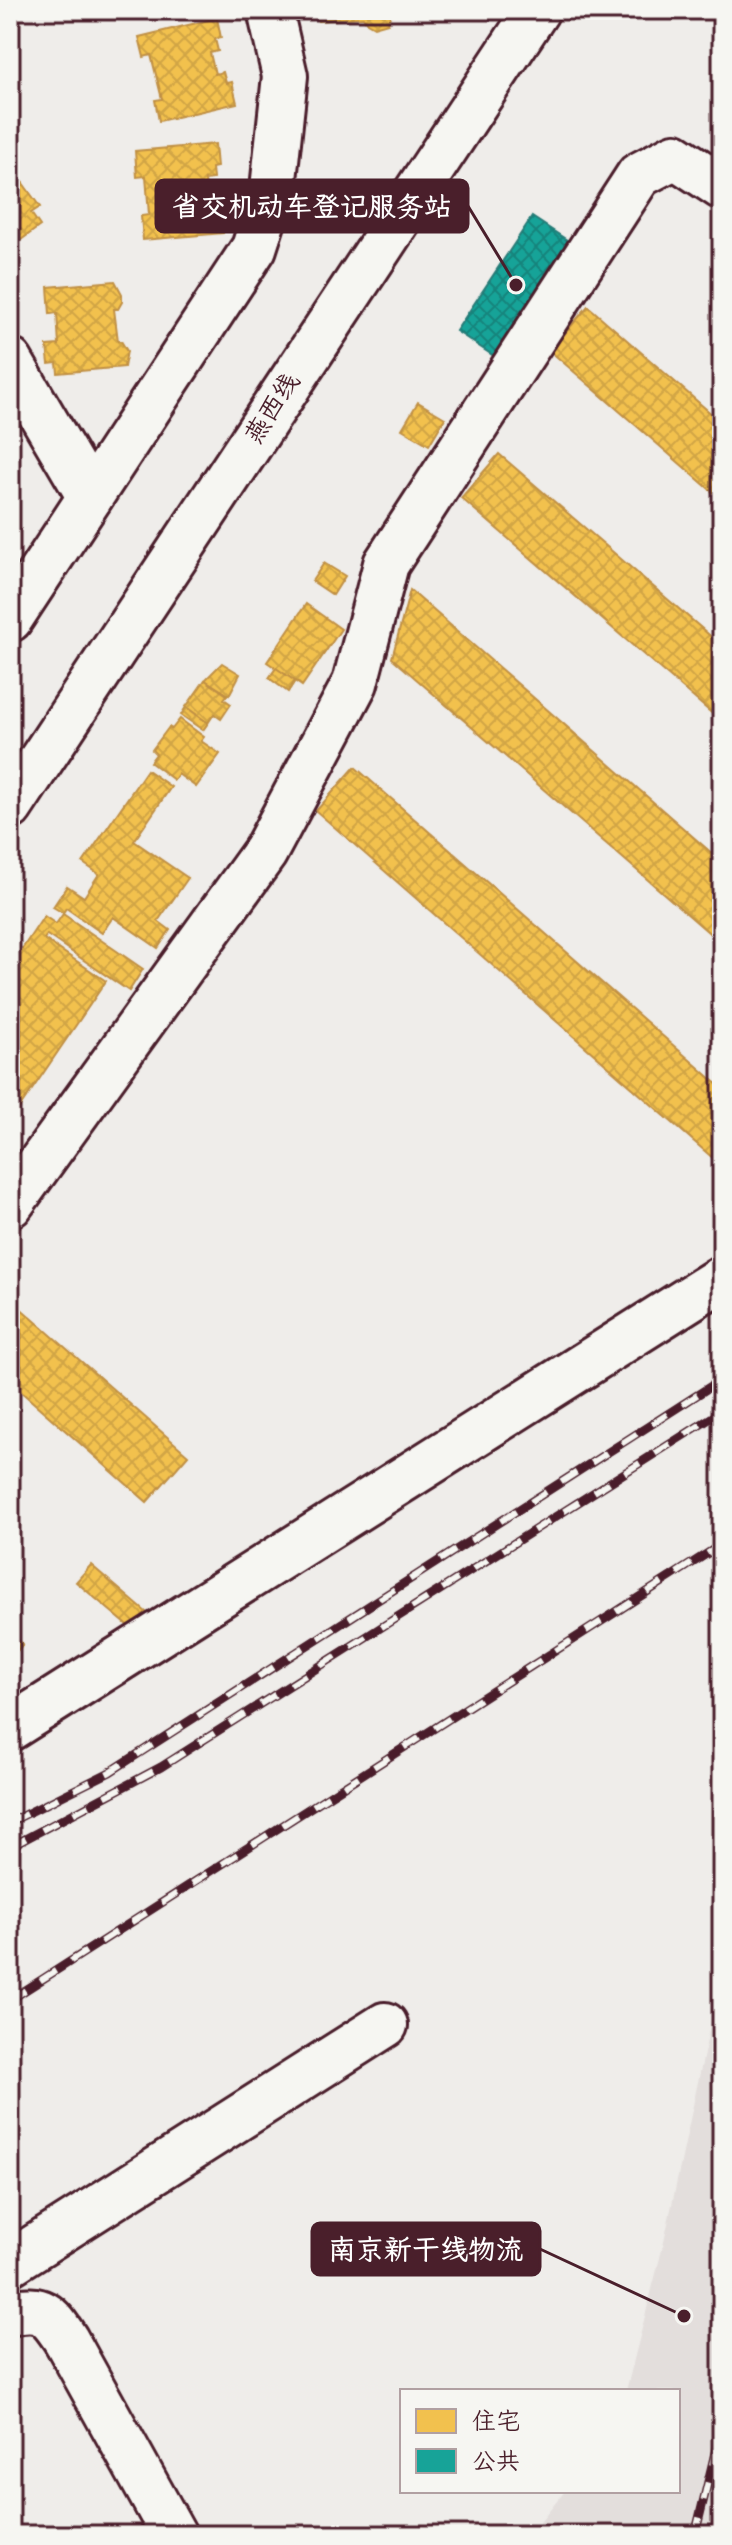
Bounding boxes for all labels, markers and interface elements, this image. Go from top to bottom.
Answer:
callout: 省交机动车登记服务站 [156,180,468,232]
text: 省交机动车登记服务站 [172,190,452,227]
street label: 燕西线 [237,367,309,451]
callout: 南京新干线物流 [312,2223,540,2275]
text: 南京新干线物流 [328,2233,524,2270]
legend [400,2389,680,2493]
text: 住宅 [472,2407,520,2438]
text: 公共 [472,2447,520,2478]

